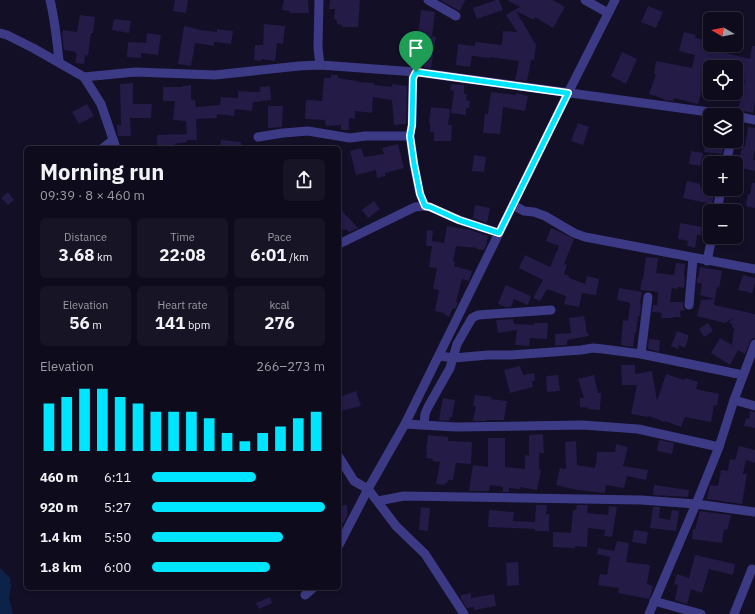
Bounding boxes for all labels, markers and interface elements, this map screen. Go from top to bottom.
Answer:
north arrow [703,12,743,52]
map controls [703,12,743,244]
pin [399,31,433,72]
icon: arrive [405,37,427,59]
button: locate [703,60,743,100]
button: layers [703,108,743,148]
button: + [703,156,743,196]
text: Morning run [40,157,164,186]
button: share [283,159,325,201]
text: 09:39 · 8 × 460 m [40,187,145,204]
button: − [703,204,743,244]
text: Distance [64,230,107,244]
text: Time [170,230,195,244]
text: Pace [268,230,291,244]
text: 3.68 [59,244,94,266]
text: 22:08 [159,244,206,266]
text: 6:01 [250,244,287,266]
text: km [94,250,112,264]
text: /km [287,250,309,264]
text: Elevation [63,298,108,312]
text: Heart rate [158,298,207,312]
text: kcal [269,298,290,312]
text: 56 [69,312,90,334]
text: 141 [155,312,185,334]
text: 276 [264,312,295,334]
text: m [90,318,102,332]
text: bpm [185,318,210,332]
text: Elevation [40,358,94,375]
text: 266–273 m [256,358,325,375]
text: 460 m [40,469,78,486]
text: 6:11 [104,469,131,486]
text: 920 m [40,499,78,516]
text: 5:27 [104,499,131,516]
text: 1.4 km [40,529,82,546]
text: 5:50 [104,529,131,546]
text: 1.8 km [40,559,82,576]
text: 6:00 [104,559,131,576]

